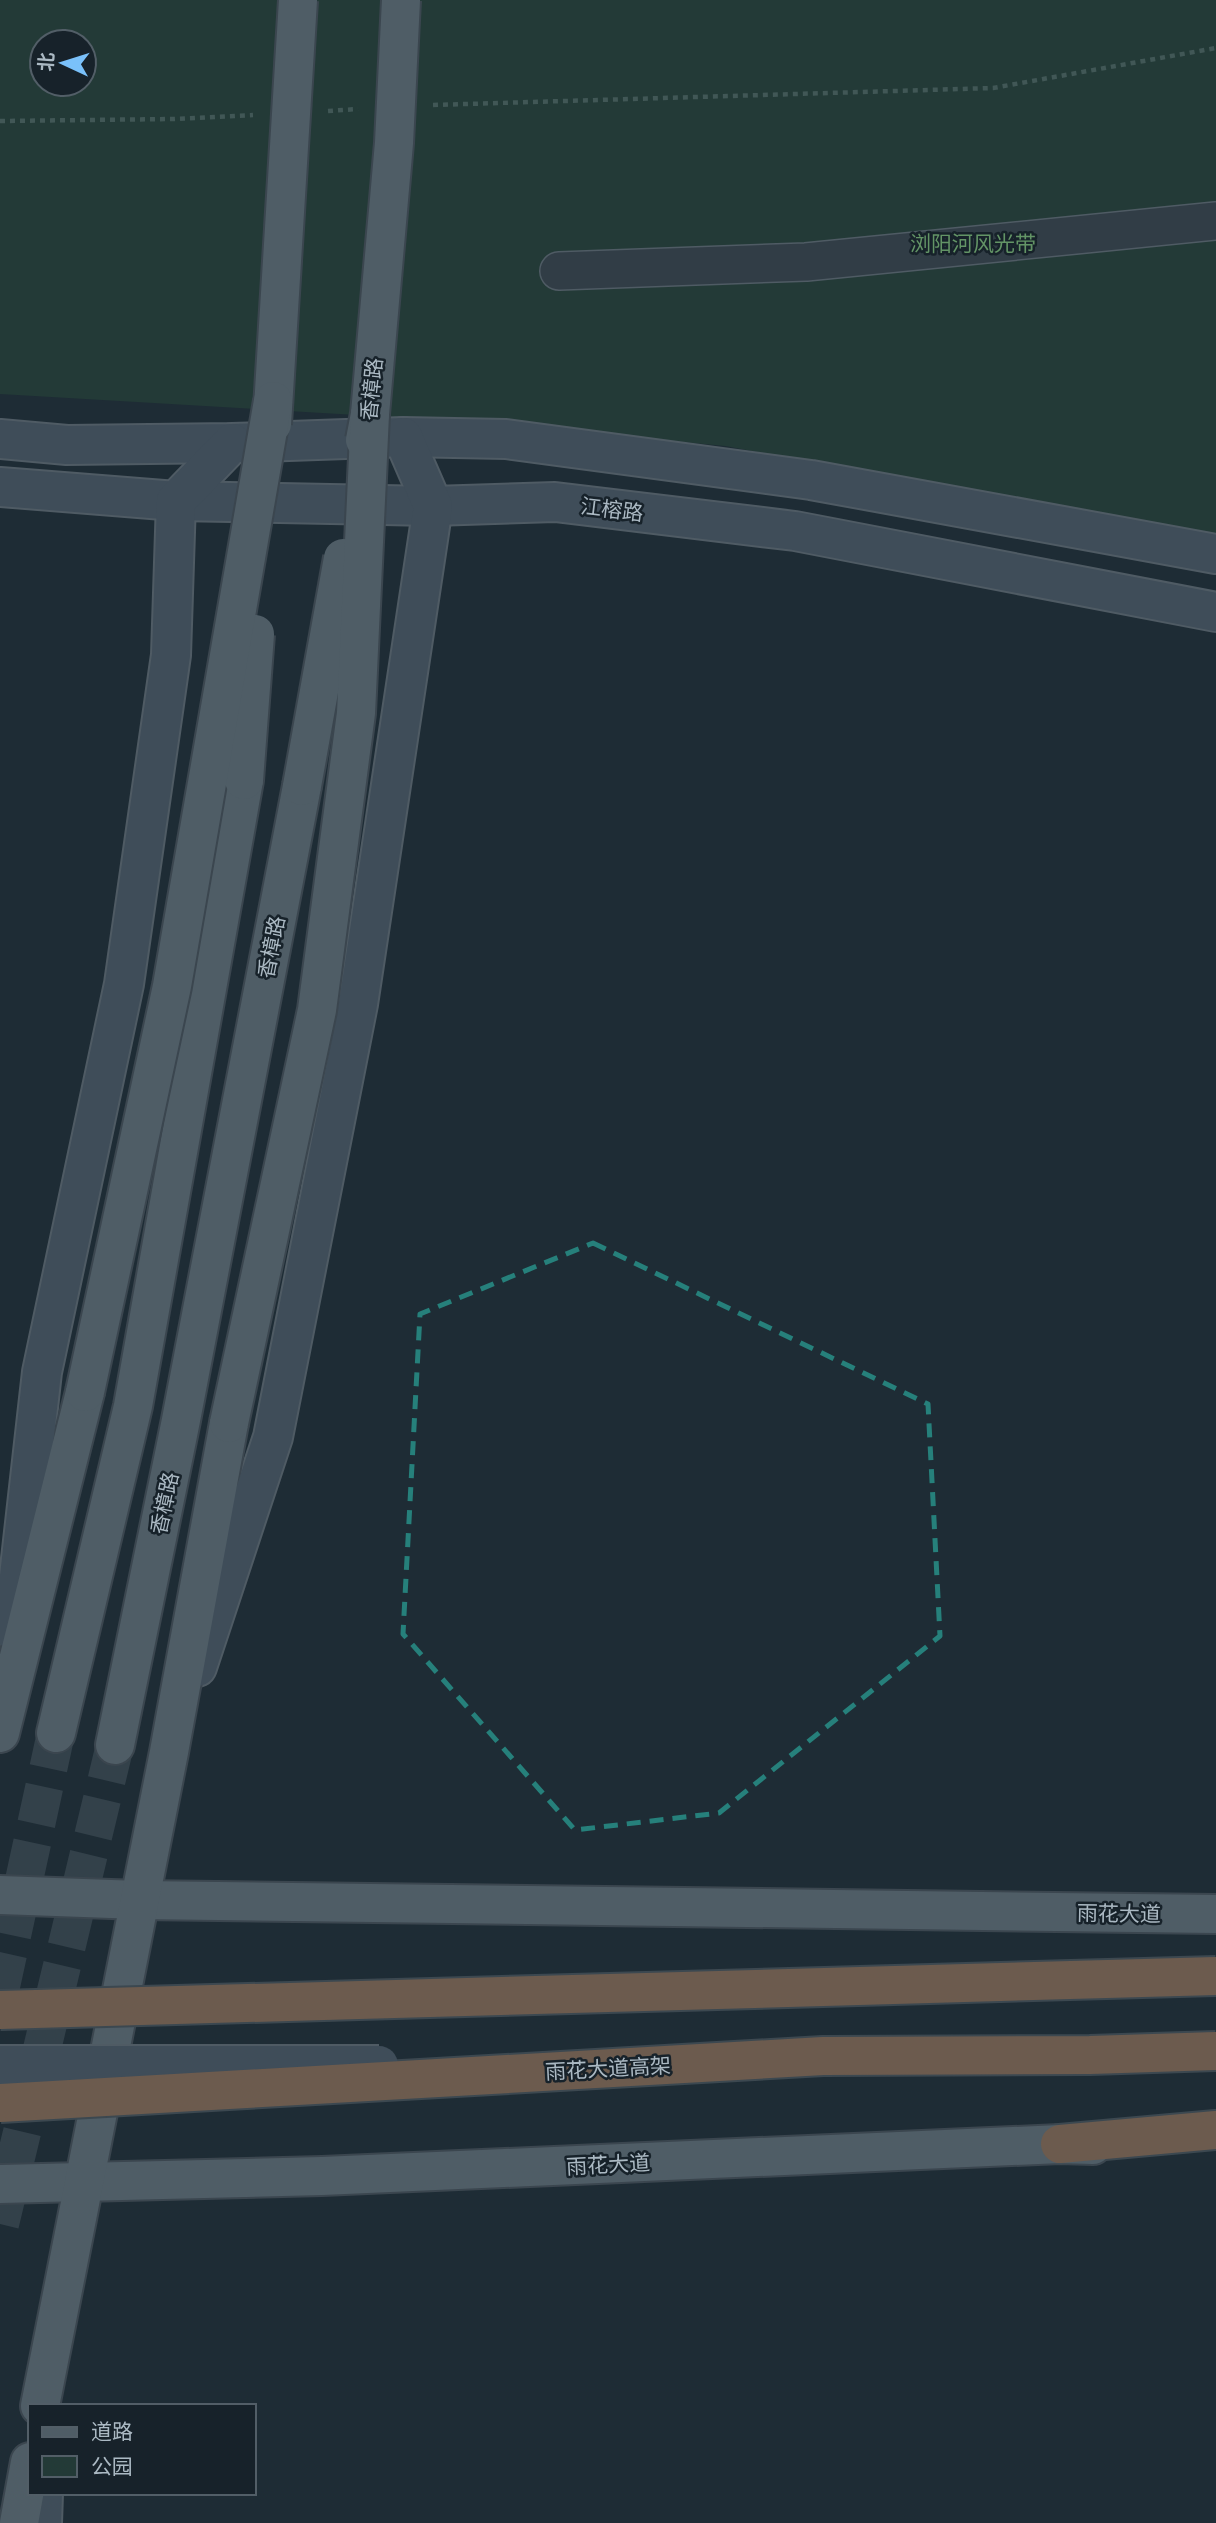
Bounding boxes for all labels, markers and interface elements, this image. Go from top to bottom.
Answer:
north arrow [28,28,98,98]
text: 北 [32,51,60,72]
park label: 浏阳河风光带 [910,229,1036,257]
street label: 香樟路 [354,356,388,422]
street label: 江榕路 [579,491,645,527]
street label: 香樟路 [251,913,291,981]
street label: 香樟路 [144,1469,184,1537]
street label: 雨花大道 [1077,1898,1161,1928]
street label: 雨花大道高架 [544,2051,672,2085]
street label: 雨花大道 [565,2148,651,2180]
legend [28,2404,256,2495]
text: 道路 [91,2417,133,2445]
text: 公园 [91,2452,133,2480]

